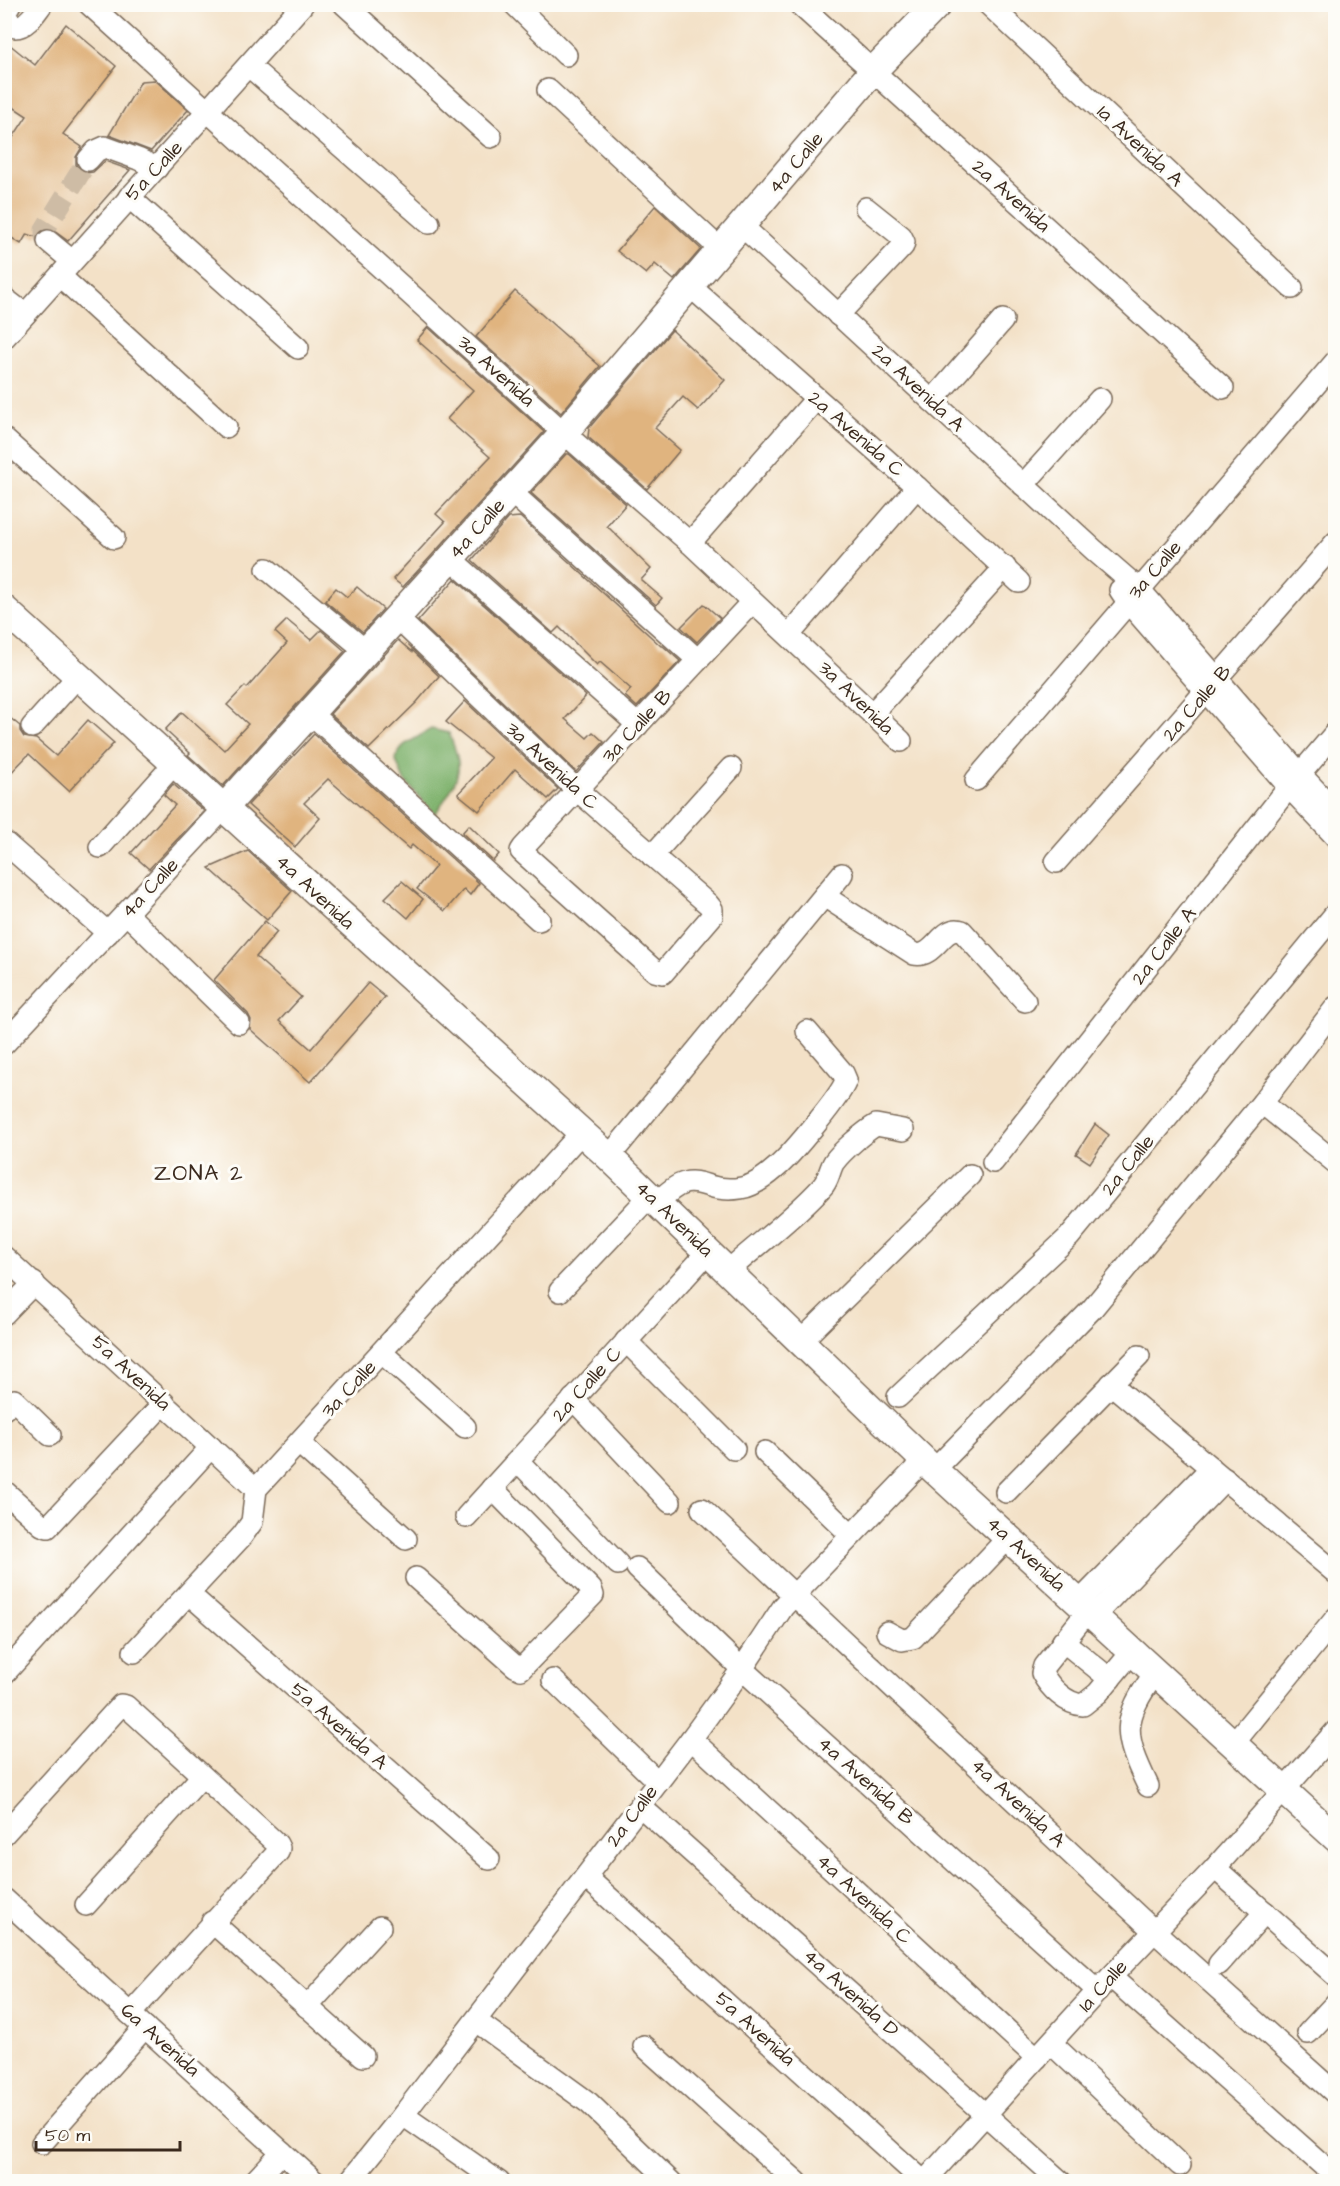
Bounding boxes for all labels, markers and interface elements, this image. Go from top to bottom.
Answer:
street label: 1a Avenida A [1091,99,1190,194]
street label: 4a Calle [762,126,830,200]
street label: 5a Calle [119,134,190,208]
street label: 2a Avenida [966,153,1056,239]
street label: 3a Avenida [451,329,541,413]
street label: 2a Avenida A [865,338,971,439]
street label: 2a Avenida C [802,384,910,484]
street label: 4a Calle [442,492,512,566]
street label: 3a Calle [1122,534,1189,606]
street label: 3a Avenida [812,655,900,741]
street label: 2a Calle B [1156,659,1238,747]
street label: 3a Calle B [595,683,679,769]
street label: 3a Avenida C [499,716,605,816]
street label: 4a Avenida [269,848,361,936]
street label: 4a Calle [115,852,185,924]
street label: 2a Calle A [1125,901,1203,991]
street label: 2a Calle [1095,1128,1161,1201]
district label: ZONA 2 [154,1158,244,1189]
street label: 4a Avenida [629,1174,719,1264]
street label: 5a Avenida [85,1329,177,1417]
street label: 2a Calle C [545,1340,629,1428]
street label: 3a Calle [315,1354,383,1424]
street label: 4a Avenida [980,1510,1072,1598]
street label: 5a Avenida A [284,1676,394,1776]
street label: 4a Avenida B [811,1730,921,1832]
street label: 4a Avenida A [965,1752,1072,1854]
street label: 2a Calle [599,1779,665,1853]
street label: 4a Avenida C [810,1847,918,1951]
street label: 4a Avenida D [797,1942,905,2044]
street label: 1a Calle [1072,1953,1134,2018]
street label: 5a Avenida [709,1985,801,2073]
street label: 6a Avenida [114,1997,206,2083]
scale bar [36,2114,180,2152]
text: 50 m [45,2123,90,2148]

